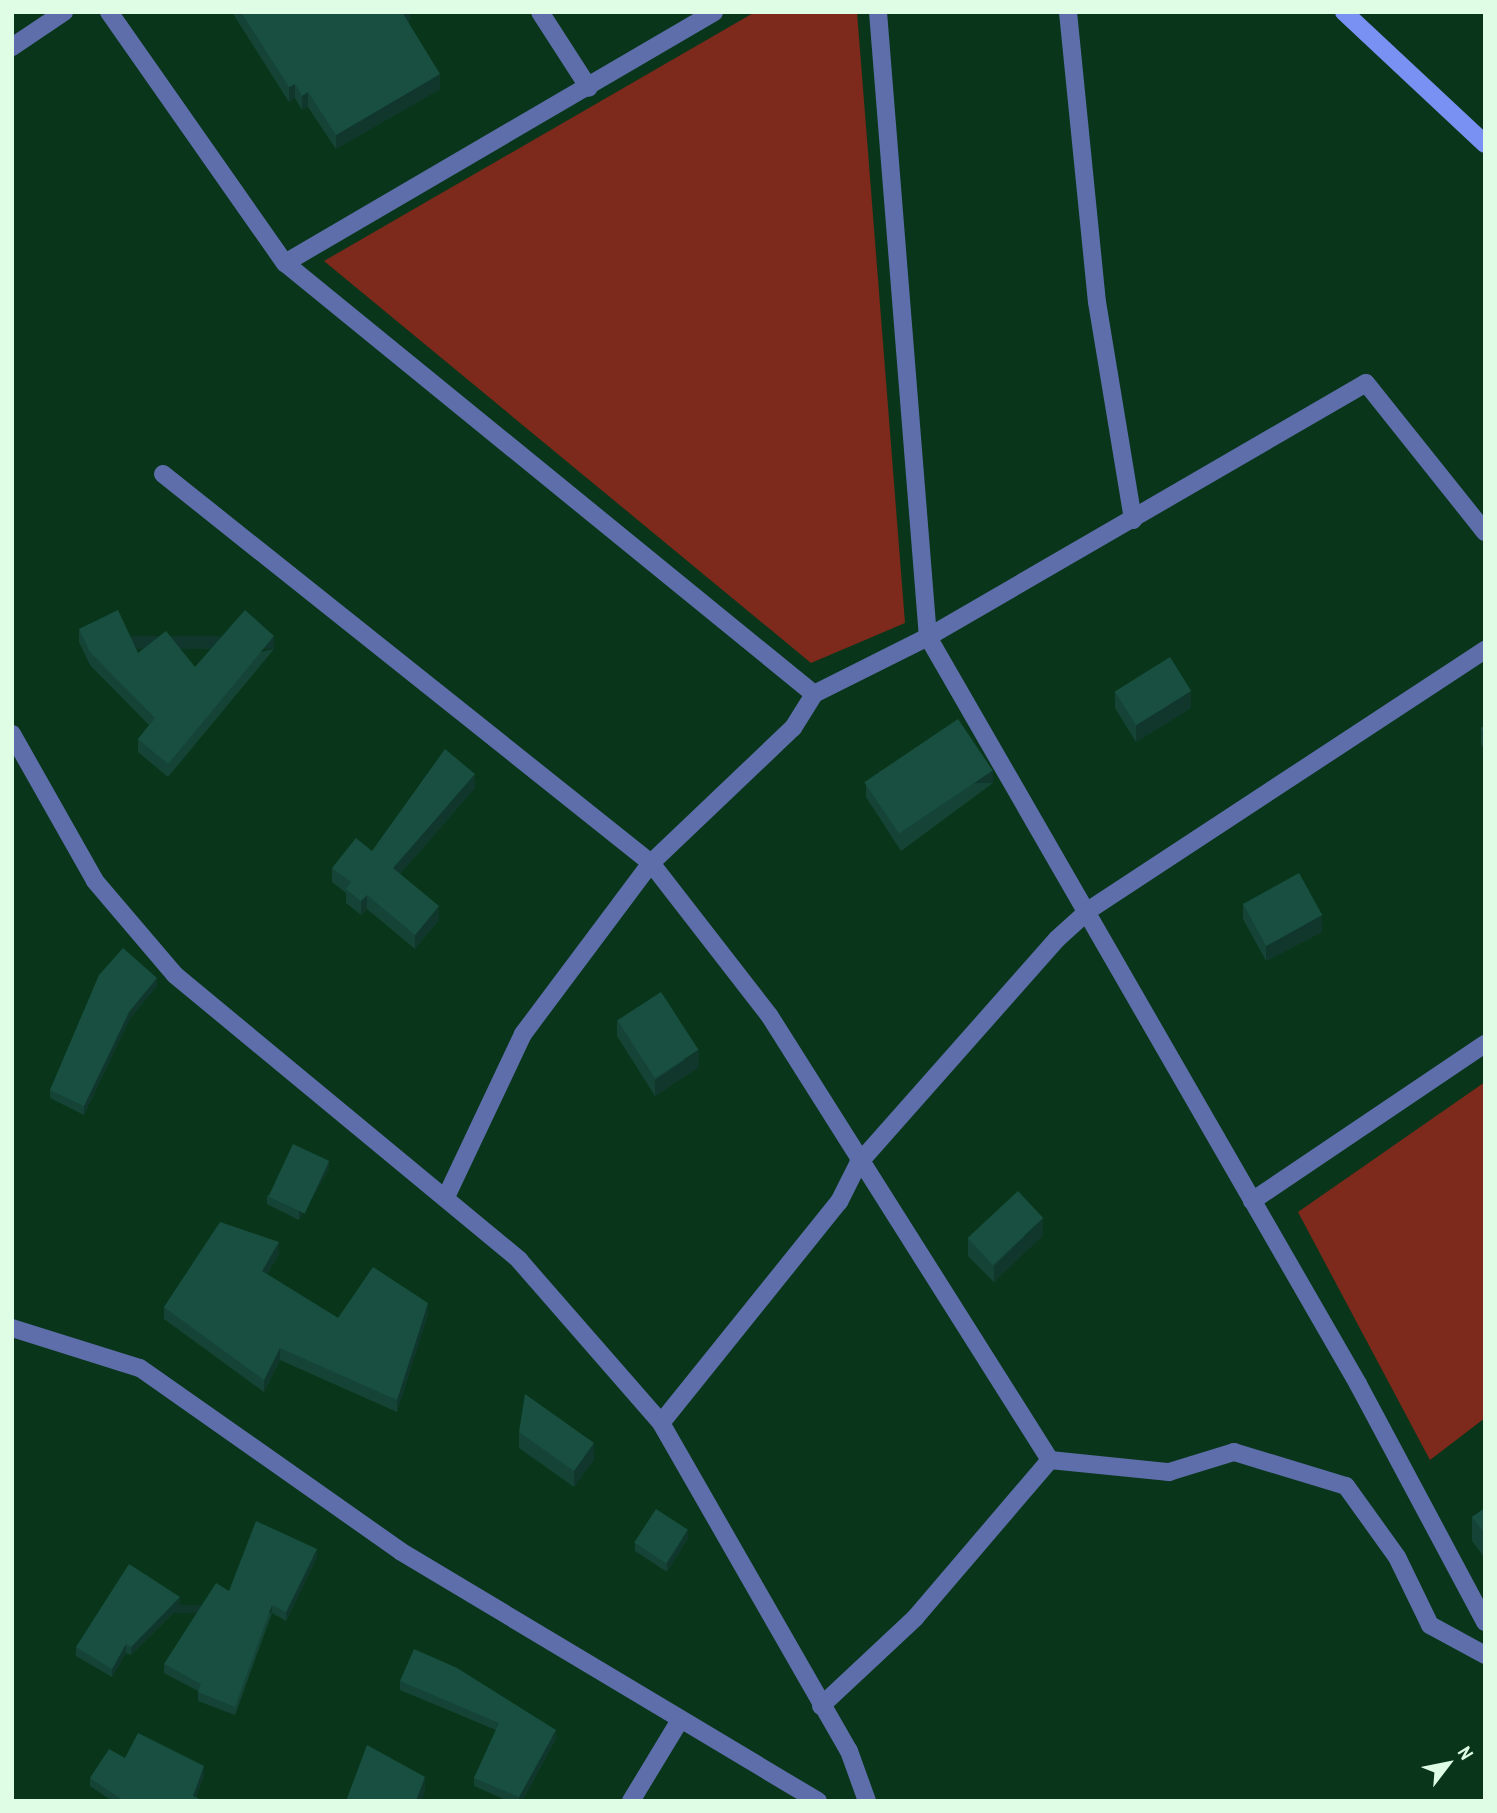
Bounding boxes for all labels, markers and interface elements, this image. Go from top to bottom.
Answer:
north arrow [1413,1729,1483,1799]
text: N [1452,1741,1480,1765]

